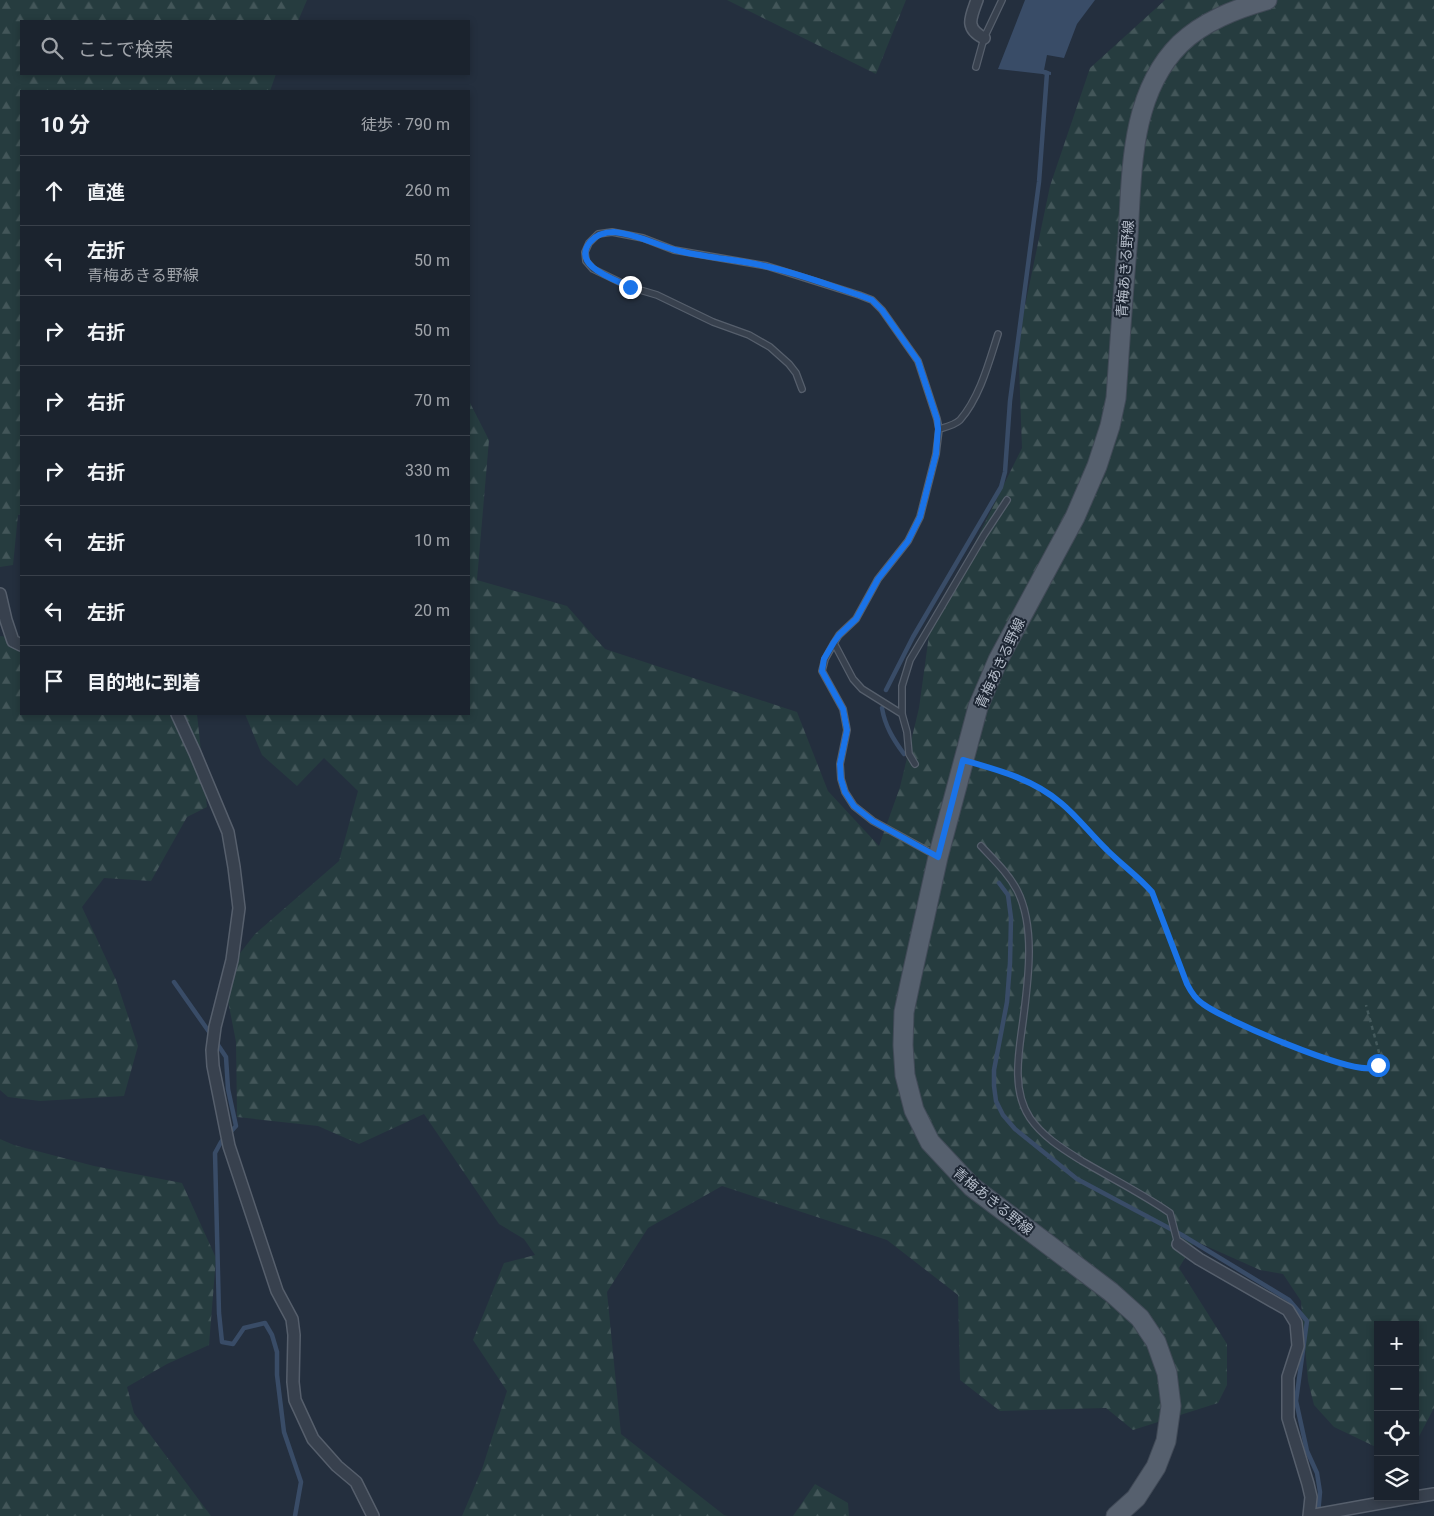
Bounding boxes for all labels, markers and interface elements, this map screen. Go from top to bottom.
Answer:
search box [20,20,470,75]
icon: search [38,34,66,62]
text: ここで検索 [78,38,173,61]
text: 10 分 [40,113,90,137]
text: 徒歩 · 790 m [361,115,450,134]
icon: ahead [40,177,68,205]
text: 直進 [87,181,125,204]
text: 260 m [405,181,450,200]
street label: 青梅あきる野線 [1114,220,1136,318]
text: 左折 [87,239,125,262]
icon: left [40,247,68,275]
text: 50 m [414,251,450,270]
text: 青梅あきる野線 [87,266,199,285]
route end [619,276,642,299]
icon: right [40,317,68,345]
text: 右折 [87,321,125,344]
text: 50 m [414,321,450,340]
icon: right [40,387,68,415]
text: 右折 [87,391,125,414]
text: 70 m [414,391,450,410]
icon: right [40,457,68,485]
text: 右折 [87,461,125,484]
text: 330 m [405,461,450,480]
icon: left [40,527,68,555]
text: 左折 [87,531,125,554]
text: 10 m [414,531,450,550]
icon: left [40,597,68,625]
text: 左折 [87,601,125,624]
text: 20 m [414,601,450,620]
street label: 青梅あきる野線 [972,615,1028,711]
icon: arrive [40,667,68,695]
text: 目的地に到着 [87,671,201,694]
route start [1367,1054,1390,1077]
street label: 青梅あきる野線 [950,1164,1036,1238]
map controls [1374,1321,1419,1501]
button: + [1374,1321,1419,1366]
button: − [1374,1366,1419,1411]
button: locate [1374,1411,1419,1456]
button: layers [1374,1456,1419,1501]

